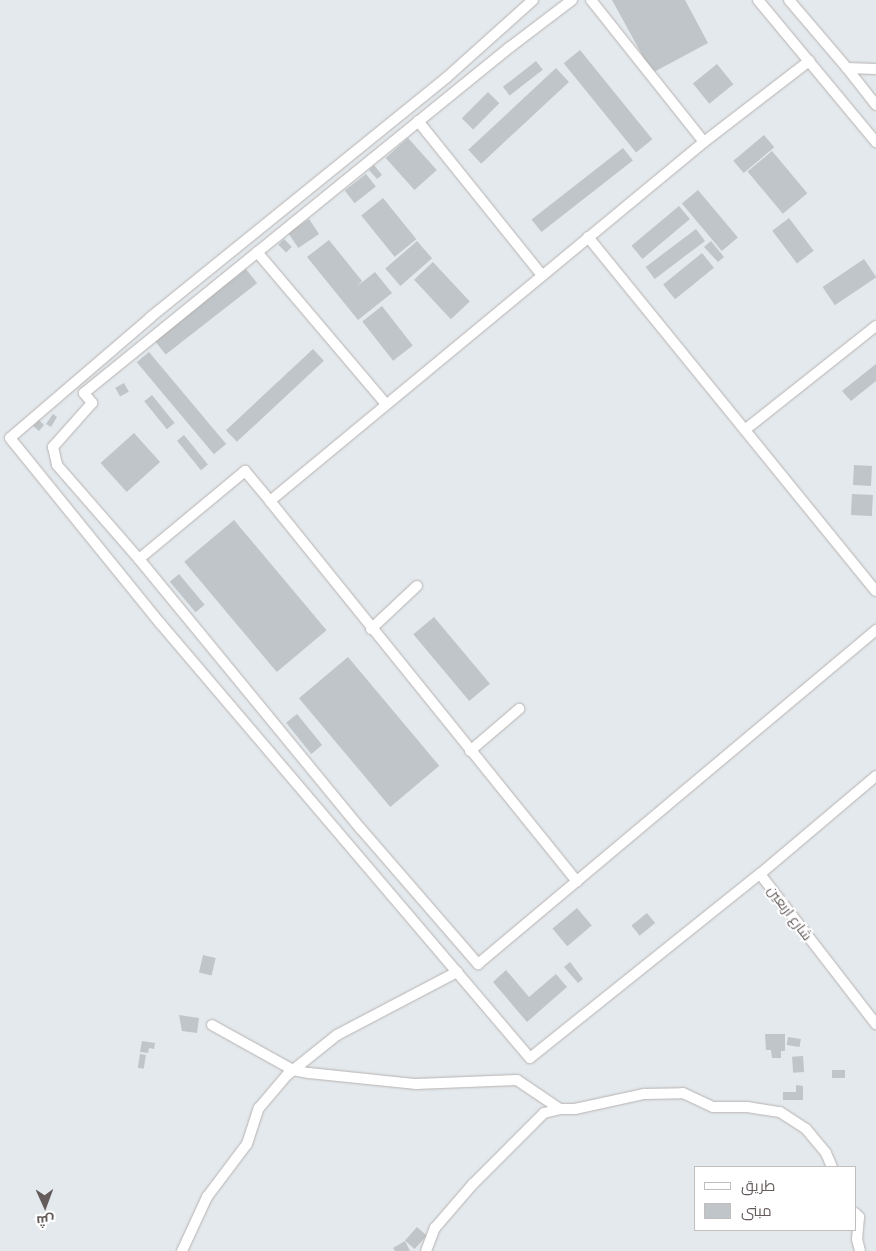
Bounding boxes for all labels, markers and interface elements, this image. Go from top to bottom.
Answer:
street label: شارع اربعين [764,882,816,944]
legend [694,1166,856,1231]
text: طريق [741,1176,775,1195]
north arrow [20,1181,70,1231]
text: مبنى [741,1201,772,1220]
text: ش [36,1212,55,1230]

